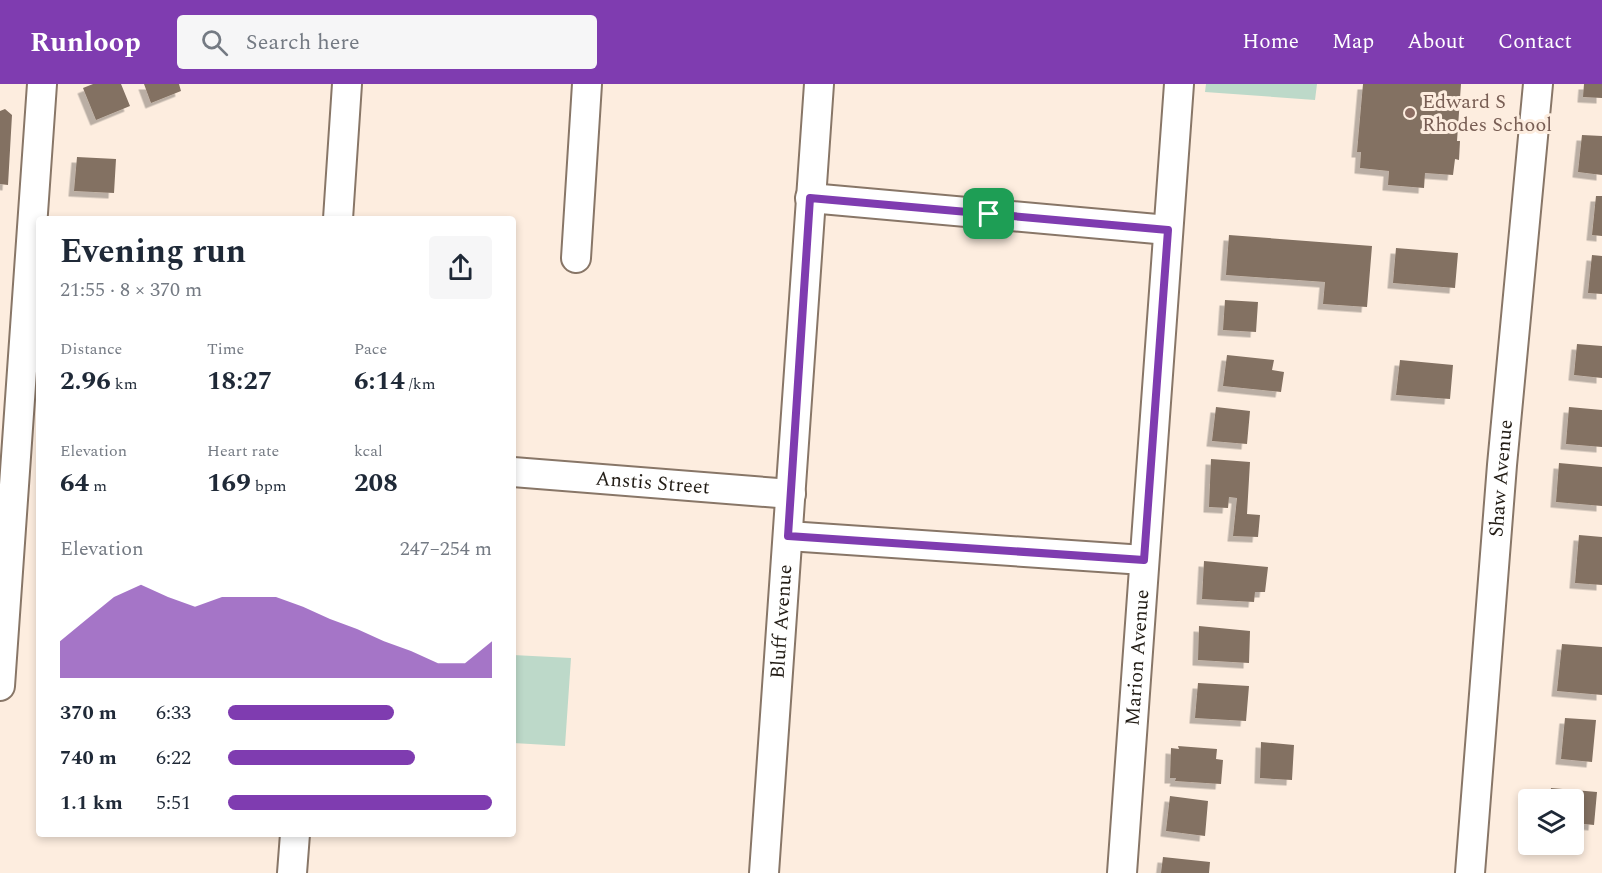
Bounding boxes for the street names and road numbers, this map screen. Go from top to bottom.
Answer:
street label: Shaw Avenue [1481,418,1521,538]
street label: Anstis Street [594,464,711,503]
street label: Bluff Avenue [763,563,800,680]
street label: Marion Avenue [1118,588,1157,727]

